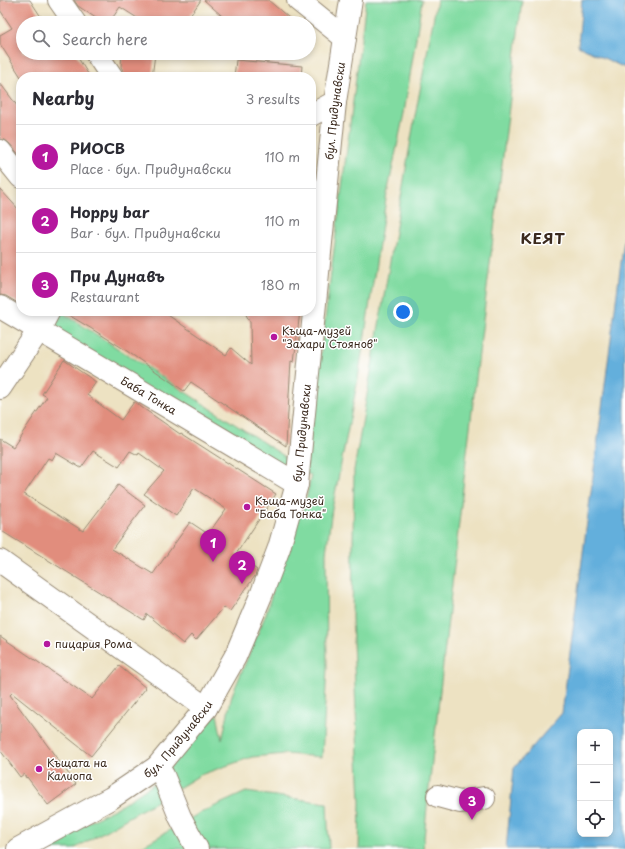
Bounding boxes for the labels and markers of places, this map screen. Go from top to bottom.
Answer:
place label: Къща-музей "Захари Стоянов" [282,322,378,352]
marker: Къща-музей "Захари Стоянов" [269,332,279,342]
place label: Къща-музей "Баба Тонка" [255,492,326,522]
marker: Къща-музей "Баба Тонка" [242,502,252,512]
pin: 1 [200,529,226,562]
pin: 2 [229,551,255,584]
place label: пицария Рома [55,635,132,652]
marker: пицария Рома [42,639,52,649]
place label: Къщата на Калиопа [47,754,107,784]
marker: Къщата на Калиопа [34,764,44,774]
pin: 3 [459,787,485,820]

